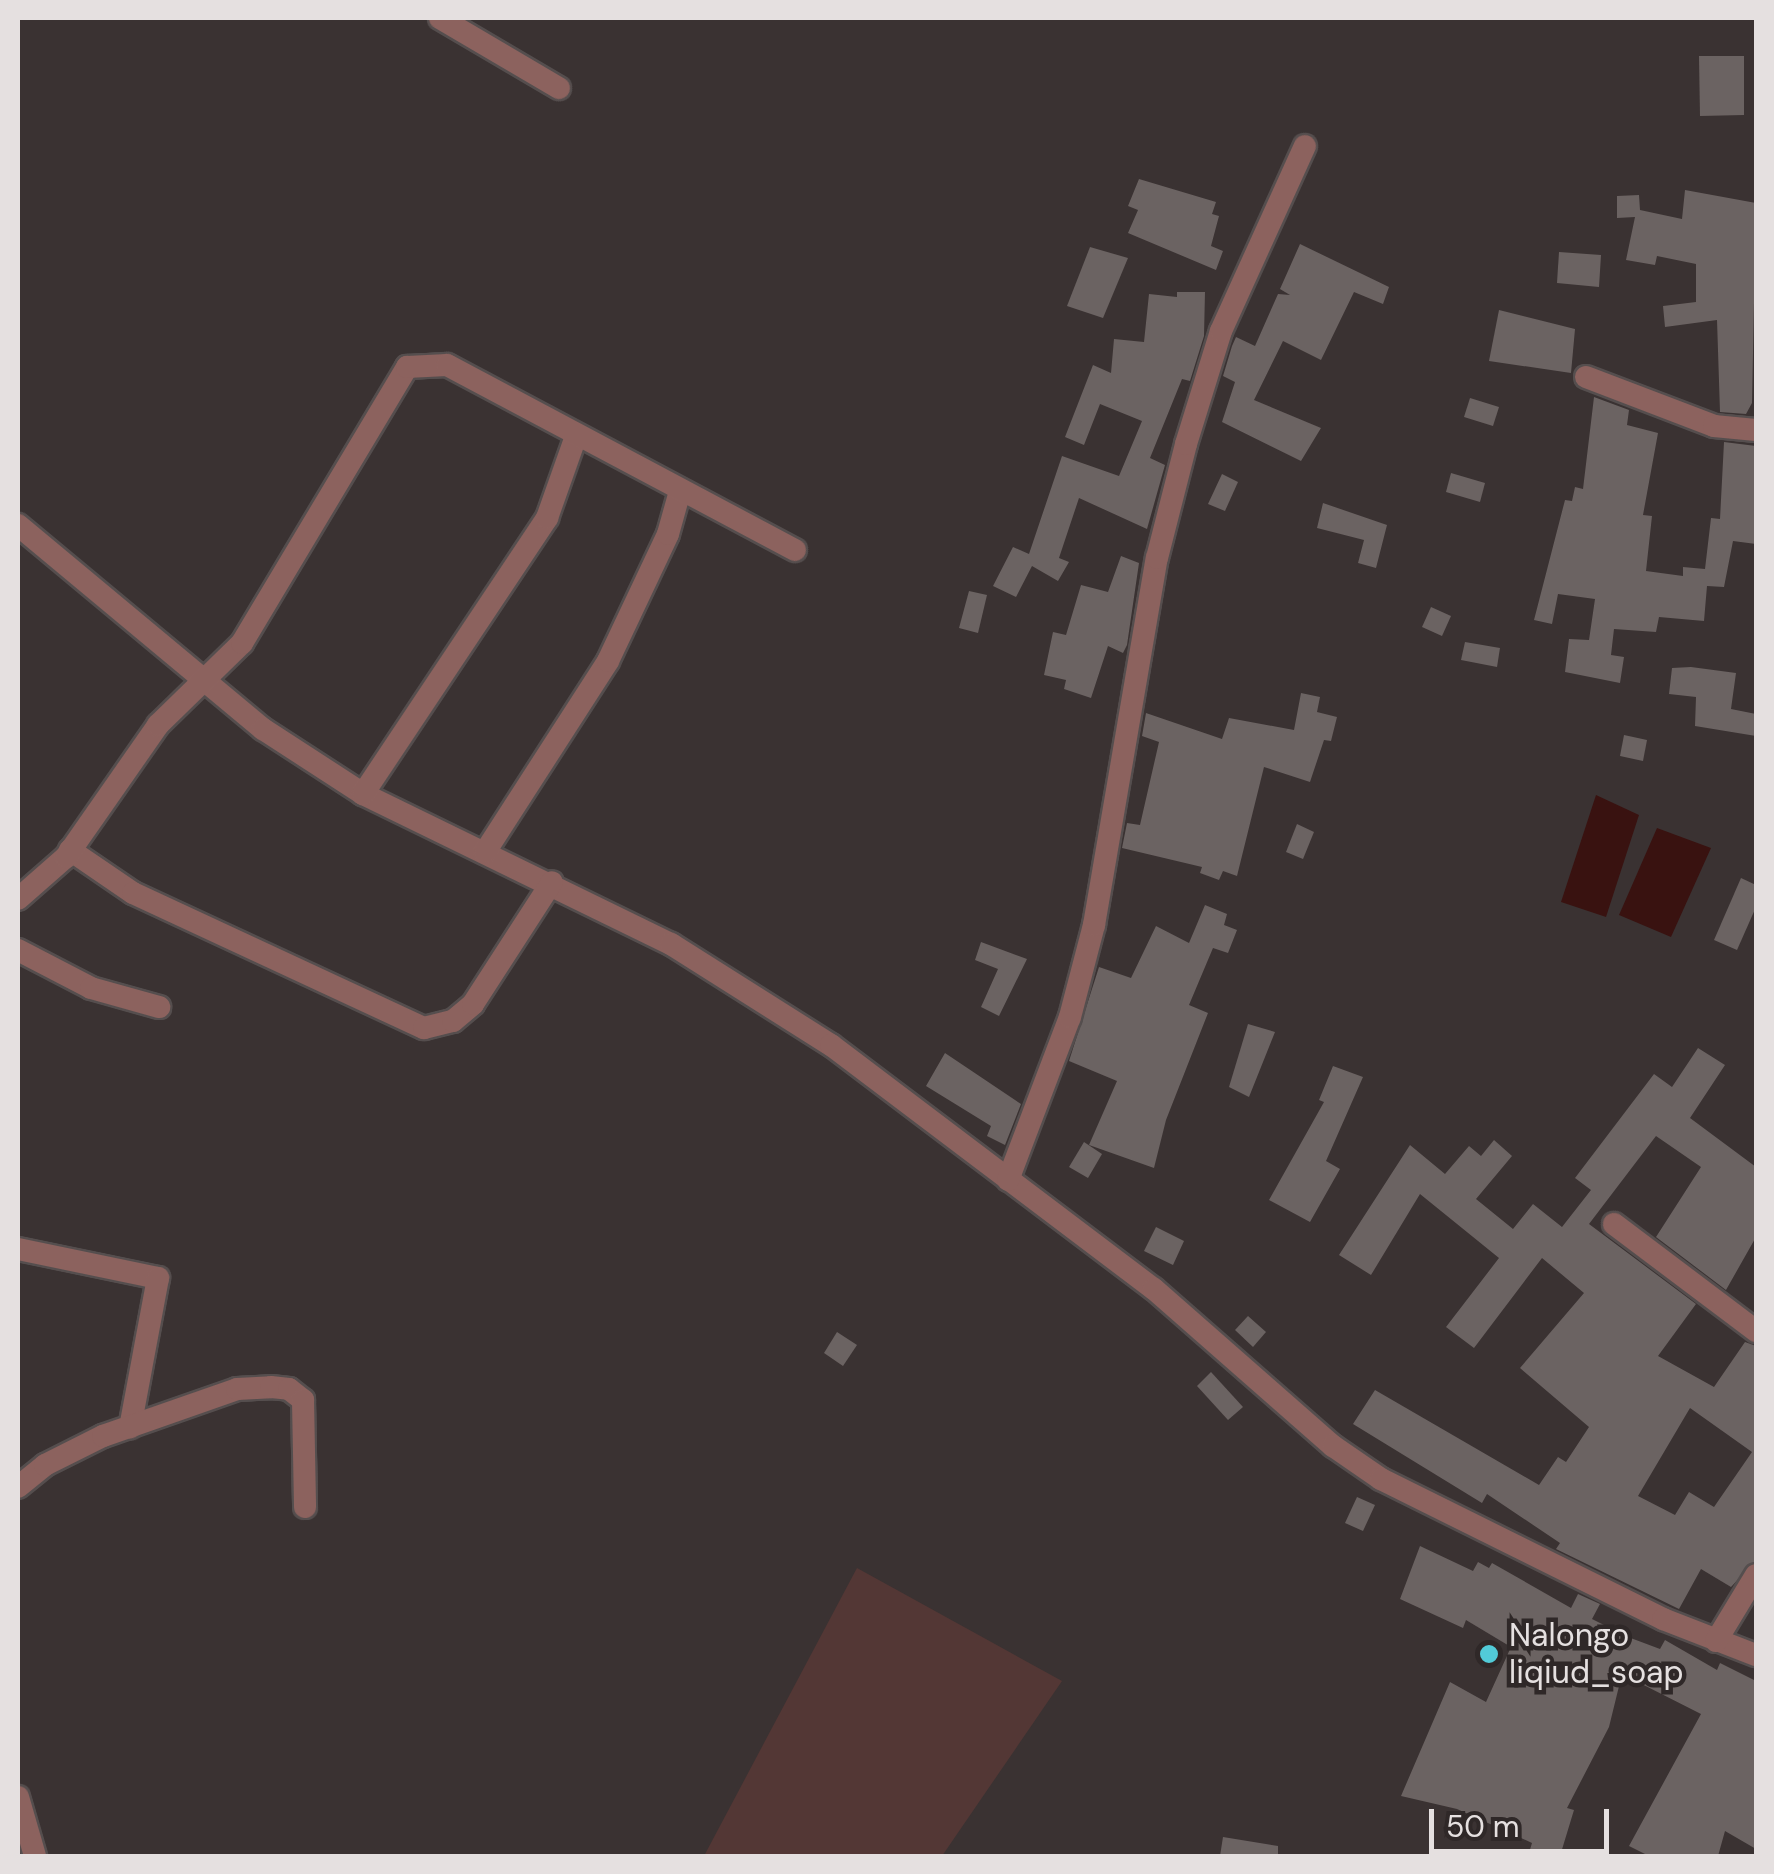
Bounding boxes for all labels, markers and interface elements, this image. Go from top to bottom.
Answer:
place label: Nalongo liqiud_soap [1509,1617,1684,1692]
marker: Nalongo liqiud_soap [1478,1643,1500,1665]
scale bar [1434,1789,1614,1851]
text: 50 m [1446,1807,1520,1846]

